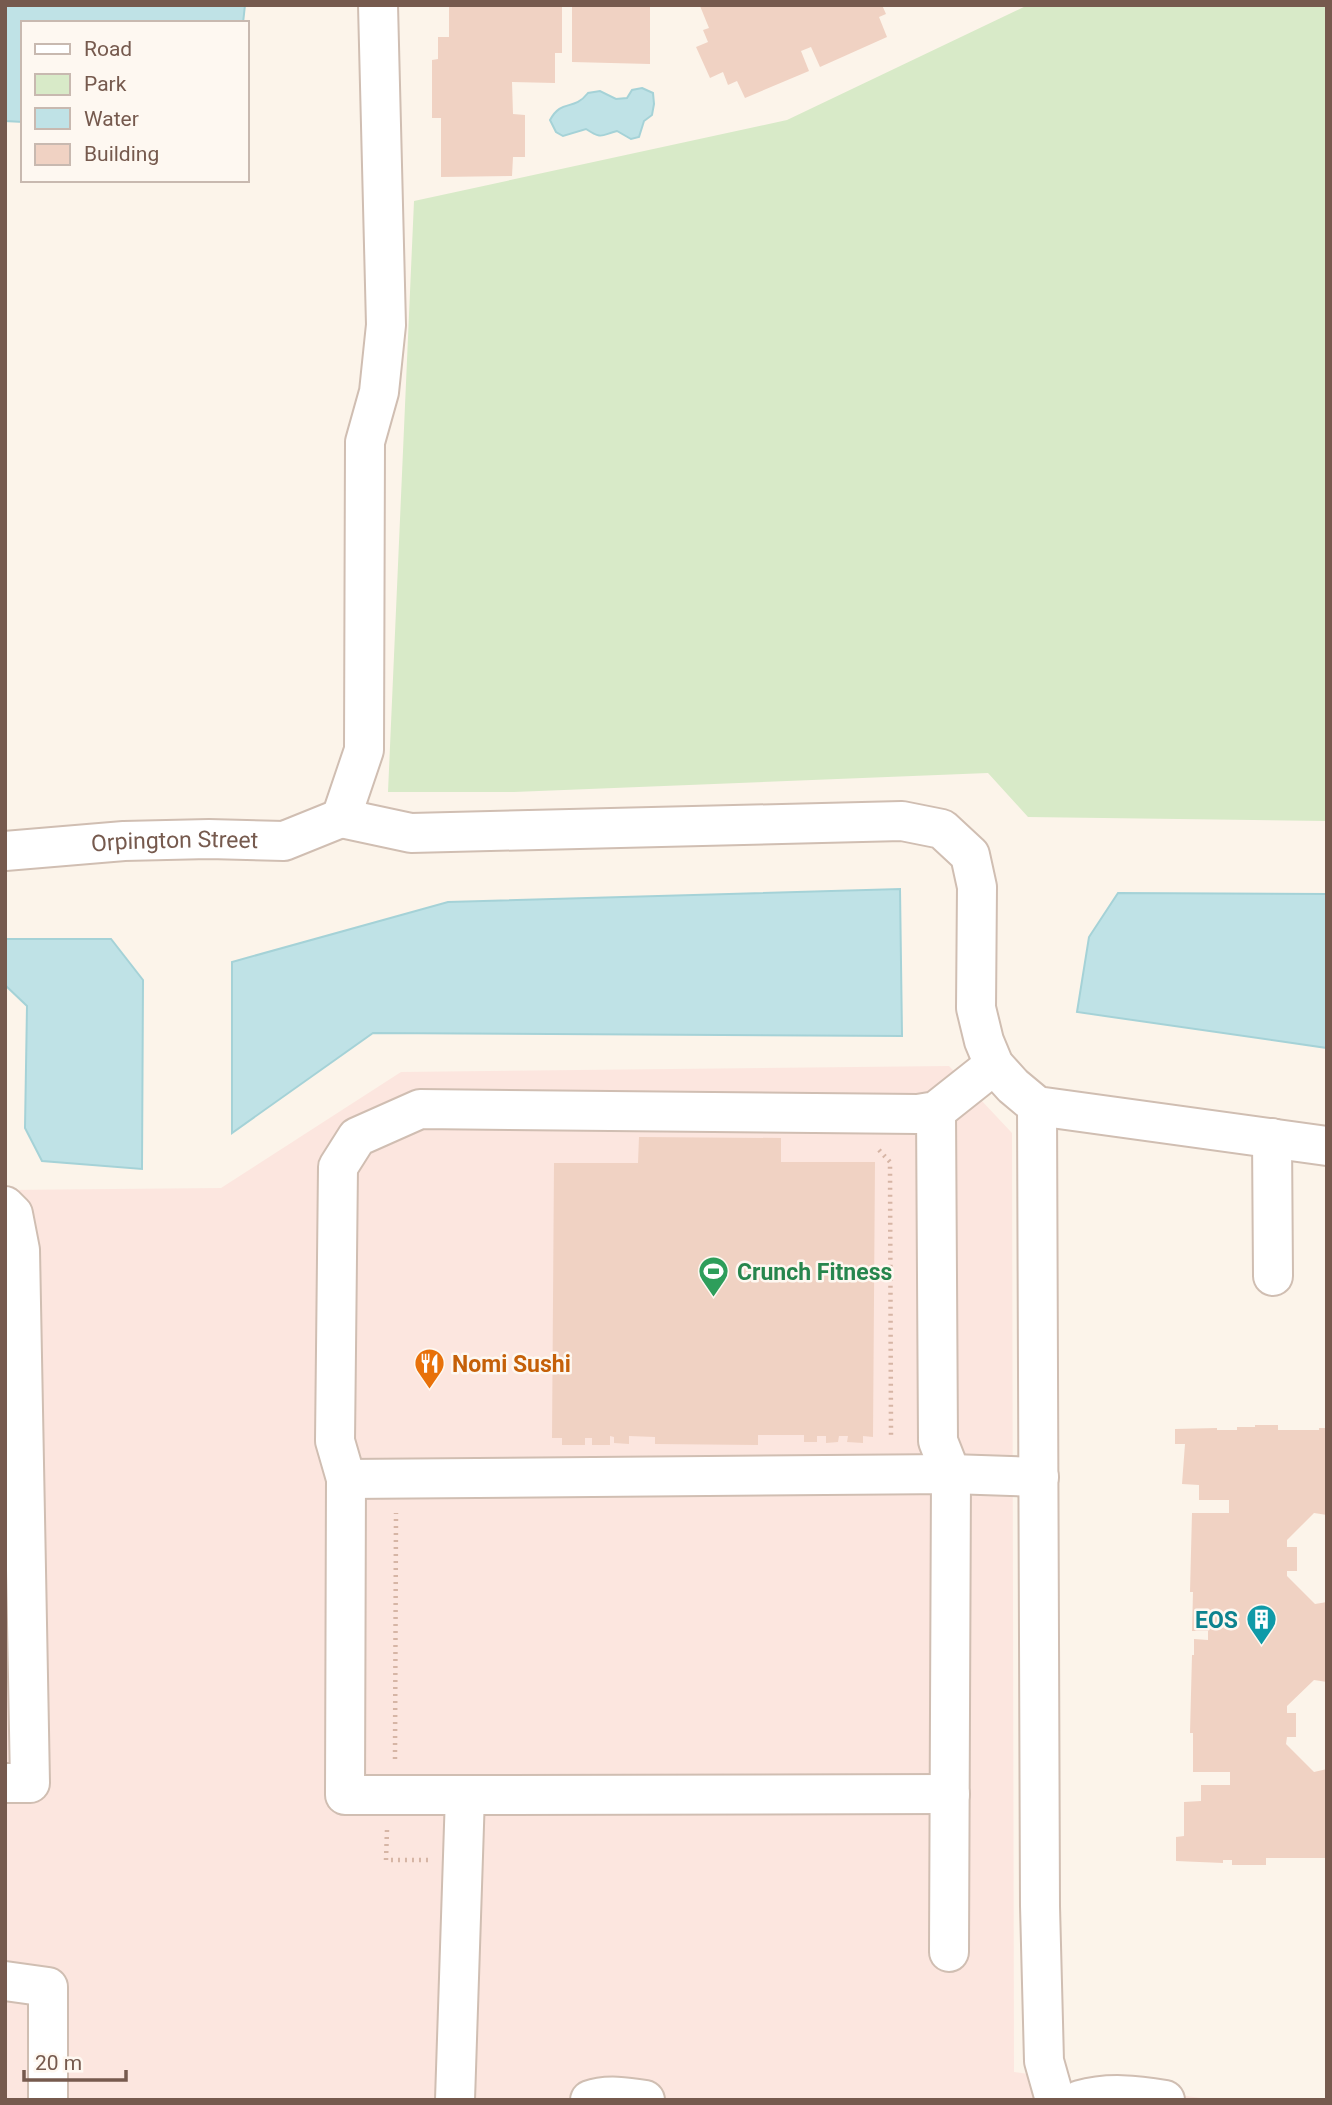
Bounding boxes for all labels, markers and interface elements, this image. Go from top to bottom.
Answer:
legend [21,21,248,182]
text: Road [84,37,132,61]
text: Park [84,72,127,96]
text: Water [84,107,139,131]
text: Building [84,142,159,166]
street label: Orpington Street [90,826,259,858]
sports icon: Crunch Fitness [697,1255,731,1299]
place label: Crunch Fitness [737,1259,892,1286]
restaurant icon: Nomi Sushi [412,1347,446,1391]
place label: Nomi Sushi [452,1351,571,1378]
building icon: EOS [1244,1603,1278,1647]
place label: EOS [1195,1607,1238,1634]
scale bar [24,2038,126,2082]
text: 20 m [35,2051,82,2075]

